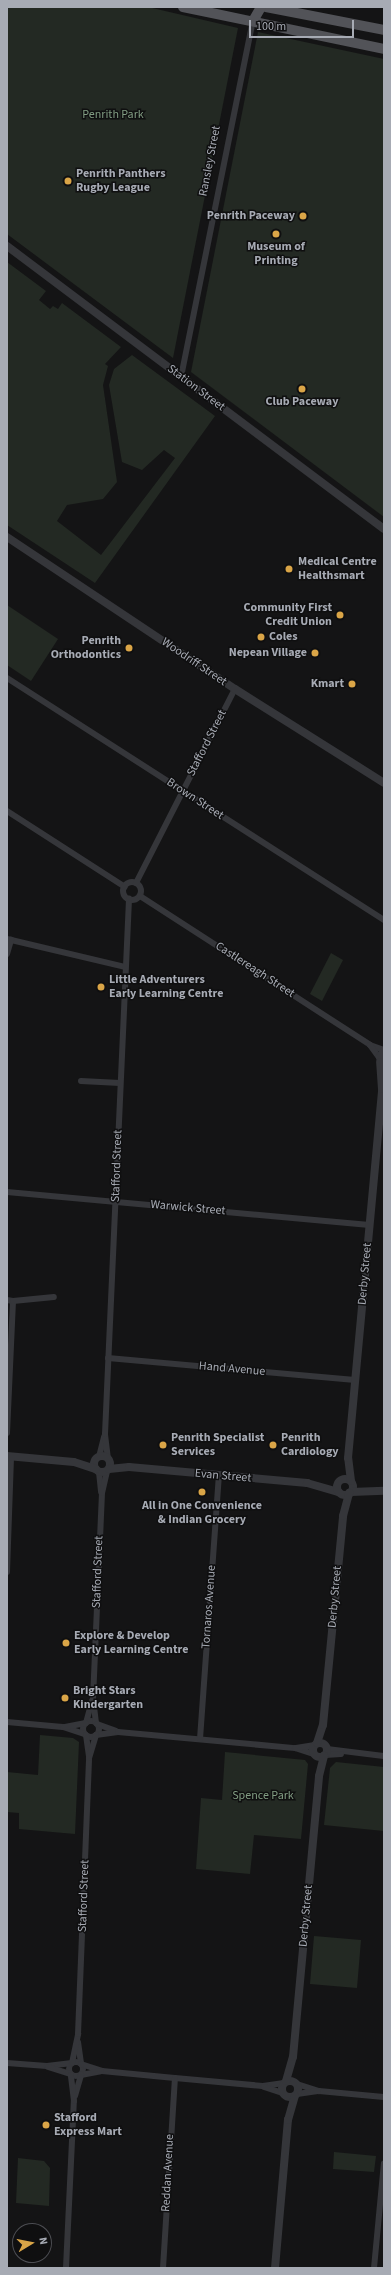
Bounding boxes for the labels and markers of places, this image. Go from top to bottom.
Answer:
place label: Penrith Panthers Rugby League [76,167,166,195]
marker: Penrith Panthers Rugby League [63,176,73,186]
place label: Penrith Paceway [207,209,295,223]
marker: Penrith Paceway [298,211,308,221]
marker: Museum of Printing [271,229,281,239]
place label: Museum of Printing [247,240,305,268]
marker: Club Paceway [297,384,307,394]
place label: Club Paceway [266,395,338,409]
place label: Medical Centre Healthsmart [298,555,377,583]
marker: Medical Centre Healthsmart [283,563,295,575]
place label: Community First Credit Union [244,601,332,629]
marker: Community First Credit Union [335,610,345,620]
place label: Coles [269,630,298,644]
marker: Coles [256,632,266,642]
place label: Penrith Orthodontics [51,634,121,662]
marker: Penrith Orthodontics [124,643,134,653]
place label: Nepean Village [229,646,307,660]
marker: Nepean Village [310,648,320,658]
place label: Kmart [311,677,344,691]
marker: Kmart [347,679,357,689]
place label: Little Adventurers Early Learning Centre [109,973,223,1001]
marker: Little Adventurers Early Learning Centre [96,982,106,992]
place label: Penrith Specialist Services [171,1431,264,1459]
place label: Penrith Cardiology [281,1431,339,1459]
marker: Penrith Specialist Services [158,1440,168,1450]
marker: Penrith Cardiology [268,1440,278,1450]
marker: All in One Convenience & Indian Grocery [197,1487,207,1497]
place label: All in One Convenience & Indian Grocery [142,1499,262,1527]
place label: Explore & Develop Early Learning Centre [74,1629,188,1657]
marker: Explore & Develop Early Learning Centre [61,1638,71,1648]
place label: Bright Stars Kindergarten [73,1684,143,1712]
marker: Bright Stars Kindergarten [60,1693,70,1703]
place label: Stafford Express Mart [54,2111,122,2139]
marker: Stafford Express Mart [41,2120,51,2130]

